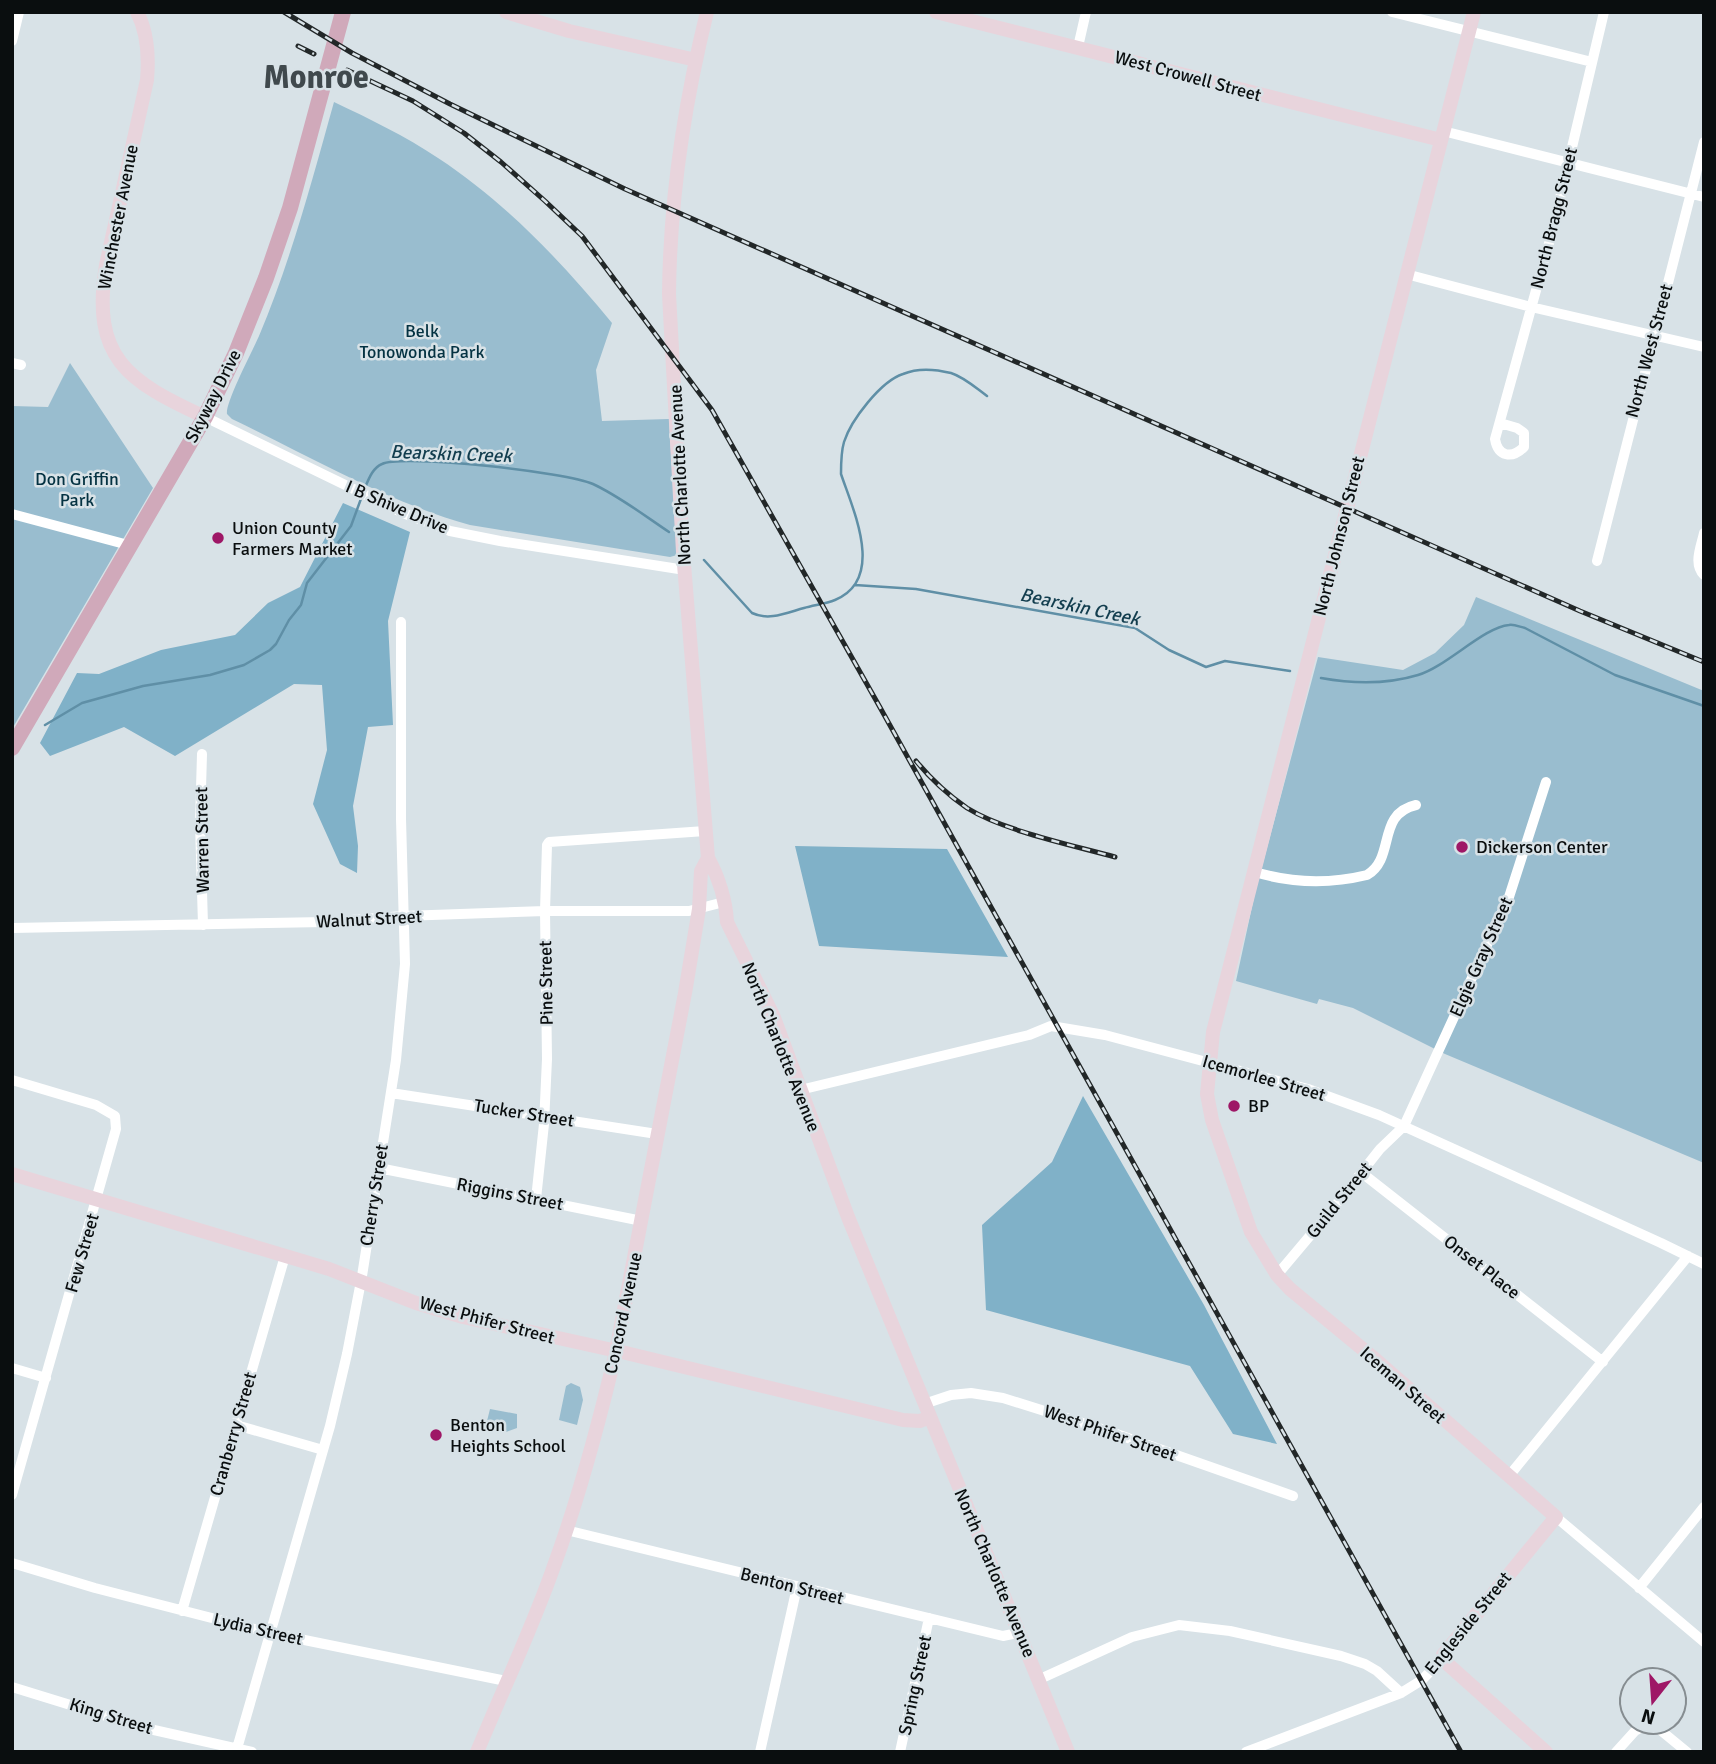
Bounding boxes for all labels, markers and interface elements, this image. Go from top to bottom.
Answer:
street label: West Crowell Street [1112,46,1264,106]
district label: Monroe [263,58,369,97]
street label: Winchester Avenue [93,143,143,291]
street label: North Bragg Street [1526,145,1582,291]
street label: North West Street [1621,282,1677,420]
park label: Belk Tonowonda Park [360,320,484,363]
street label: Skyway Drive [180,346,246,446]
street label: North Charlotte Avenue [664,384,696,566]
water label: Bearskin Creek [390,440,514,468]
street label: North Johnson Street [1309,454,1369,618]
park label: Don Griffin Park [35,468,119,511]
street label: I B Shive Drive [342,475,452,539]
place label: Union County Farmers Market [232,517,353,560]
marker: Union County Farmers Market [210,530,226,546]
water label: Bearskin Creek [1018,583,1143,632]
street label: Warren Street [190,787,214,893]
place label: Dickerson Center [1476,836,1608,858]
marker: Dickerson Center [1454,839,1470,855]
street label: Elgie Gray Street [1445,894,1517,1020]
street label: Walnut Street [316,905,422,933]
street label: Pine Street [534,940,558,1026]
street label: North Charlotte Avenue [737,959,825,1135]
street label: Icemorlee Street [1200,1050,1328,1106]
street label: Tucker Street [472,1094,576,1132]
place label: BP [1248,1095,1269,1117]
marker: BP [1226,1098,1242,1114]
street label: Cherry Street [355,1143,393,1247]
street label: Guild Street [1302,1157,1376,1243]
street label: Riggins Street [455,1173,565,1215]
street label: Few Street [60,1211,104,1295]
street label: Onset Place [1439,1230,1525,1304]
street label: Concord Avenue [599,1250,647,1376]
street label: West Phifer Street [417,1291,557,1349]
street label: Iceman Street [1355,1342,1451,1428]
street label: Cranberry Street [205,1370,261,1498]
street label: West Phifer Street [1041,1400,1179,1466]
place label: Benton Heights School [450,1414,566,1457]
marker: Benton Heights School [428,1427,444,1443]
street label: North Charlotte Avenue [949,1485,1041,1661]
street label: Benton Street [738,1563,846,1609]
street label: Engleside Street [1420,1567,1516,1679]
street label: Lydia Street [211,1608,305,1650]
street label: Spring Street [894,1633,936,1737]
north arrow [1618,1666,1688,1736]
street label: King Street [67,1693,155,1739]
text: N [1638,1703,1658,1730]

